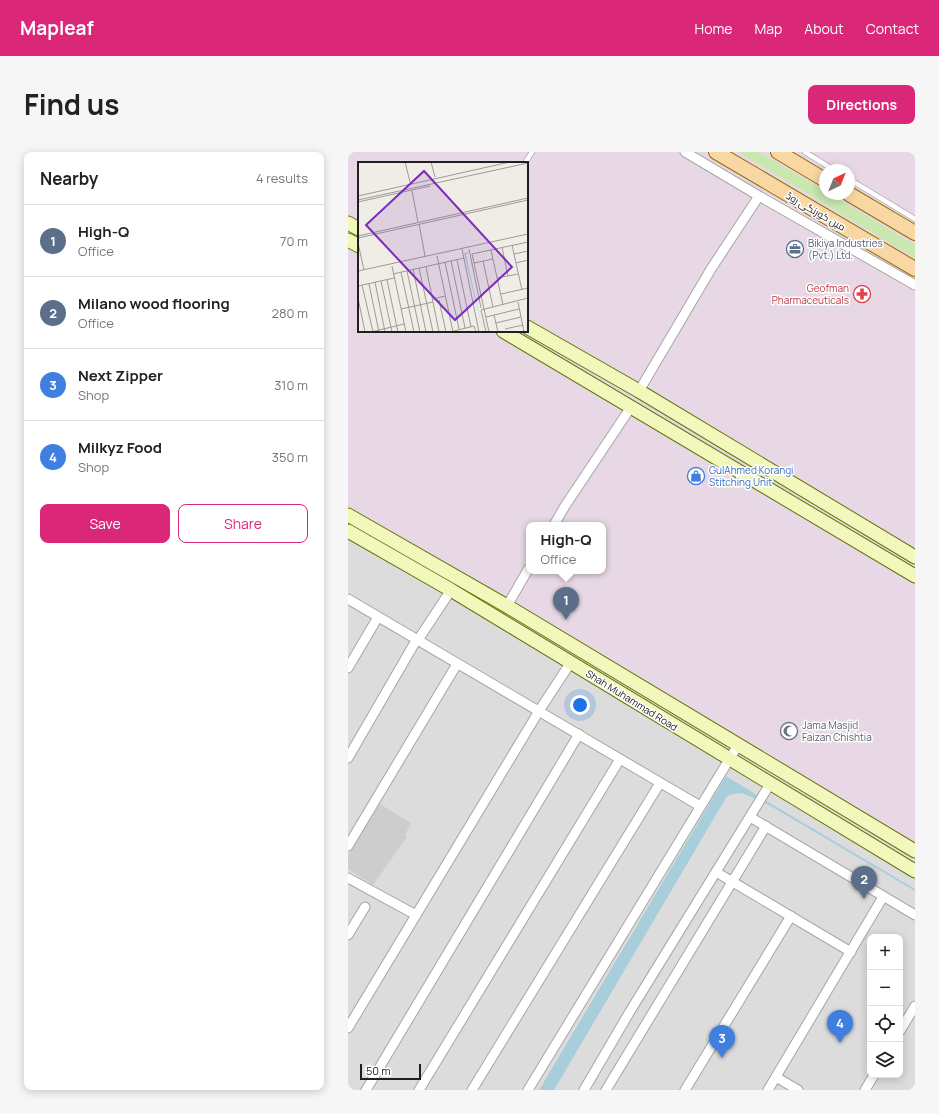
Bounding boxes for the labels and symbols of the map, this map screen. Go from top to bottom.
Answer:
inset map [358,162,528,332]
north arrow [819,164,855,200]
street label: مین کورنگی روڈ [784,188,848,234]
place label: Bikiya Industries (Pvt.) Ltd. [808,236,883,262]
office icon: Bikiya Industries (Pvt.) Ltd. [785,239,805,259]
place label: Geofman Pharmaceuticals [772,281,849,307]
pharmacy icon: Geofman Pharmaceuticals [852,284,872,304]
place label: GulAhmed Korangi Stitching Unit [709,463,793,489]
shop icon: GulAhmed Korangi Stitching Unit [686,466,706,486]
pin: 1 [553,587,579,620]
street label: Shah Muhammad Road [584,666,681,734]
your location [570,695,590,715]
place label: Jama Masjid Faizan Chishtia [802,718,872,744]
mosque icon: Jama Masjid Faizan Chishtia [779,721,799,741]
pin: 2 [851,866,877,899]
pin: 4 [827,1010,853,1043]
pin: 3 [709,1025,735,1058]
scale bar [360,1062,421,1081]

